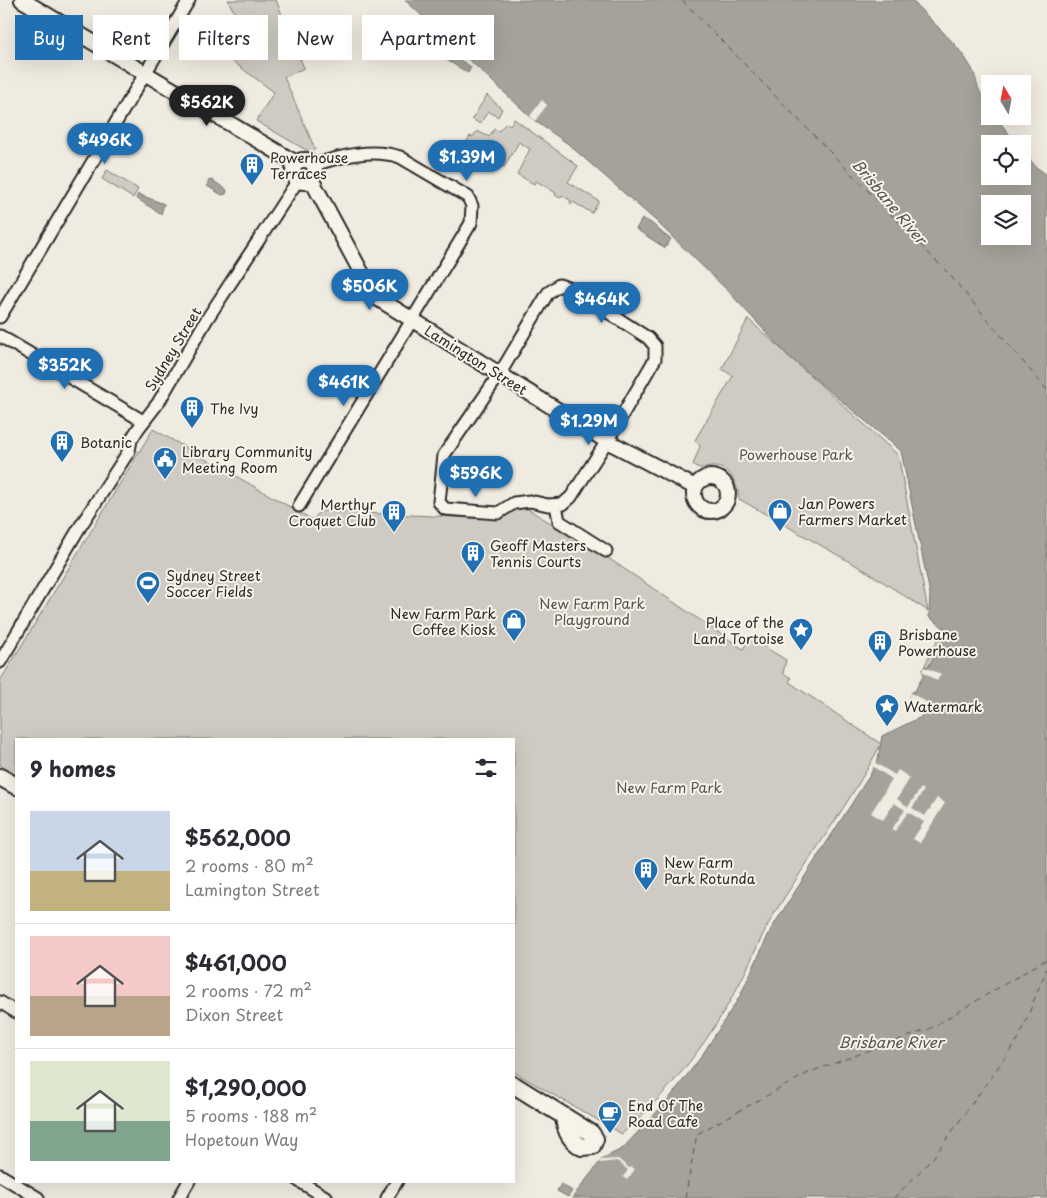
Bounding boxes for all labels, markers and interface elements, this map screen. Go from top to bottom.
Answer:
chip: Buy [15,15,83,60]
chip: Rent [93,15,169,60]
chip: Filters [179,15,268,60]
chip: New [278,15,352,60]
chip: Apartment [362,15,494,60]
north arrow [981,75,1031,125]
map controls [981,75,1031,245]
pin: $562K [172,84,242,127]
text: $562K [180,89,234,113]
pin: $496K [70,122,140,165]
text: $496K [78,127,132,151]
button: locate [981,135,1031,185]
pin: $1.39M [426,140,508,182]
text: $1.39M [439,144,495,168]
place label: Powerhouse Terraces [270,147,349,184]
building icon: Powerhouse Terraces [239,152,265,186]
water label: Brisbane River [847,153,934,250]
button: layers [981,195,1031,245]
pin: $506K [335,268,405,311]
text: $506K [342,273,398,297]
pin: $464K [567,282,637,324]
text: $464K [574,286,630,310]
street label: Sydney Street [140,303,207,395]
street label: Lamington Street [421,320,532,400]
pin: $352K [30,348,100,390]
text: $352K [38,352,92,376]
pin: $461K [309,364,379,407]
text: $461K [318,369,370,393]
building icon: The Ivy [179,395,205,429]
place label: The Ivy [210,398,258,419]
pin: $1.29M [548,404,630,446]
text: $1.29M [560,408,618,432]
building icon: Botanic [49,429,75,463]
place label: Botanic [80,432,132,453]
place label: Library Community Meeting Room [182,441,312,478]
park label: Powerhouse Park [739,444,854,465]
public building icon: Library Community Meeting Room [152,446,178,480]
pin: $596K [441,456,511,498]
text: $596K [450,460,502,484]
place label: Jan Powers Farmers Market [798,493,907,530]
place label: Merthyr Croquet Club [289,494,376,531]
shop icon: Jan Powers Farmers Market [767,498,793,532]
building icon: Merthyr Croquet Club [381,499,407,533]
place label: Geoff Masters Tennis Courts [490,535,586,572]
building icon: Geoff Masters Tennis Courts [460,540,486,574]
place label: Sydney Street Soccer Fields [166,565,261,602]
sports icon: Sydney Street Soccer Fields [135,570,161,604]
park label: New Farm Park Playground [539,593,645,630]
place label: New Farm Park Coffee Kiosk [390,603,496,640]
shop icon: New Farm Park Coffee Kiosk [501,608,527,642]
place label: Place of the Land Tortoise [693,612,784,649]
place icon: Place of the Land Tortoise [788,617,814,651]
place label: Brisbane Powerhouse [898,624,977,661]
building icon: Brisbane Powerhouse [867,629,893,663]
place icon: Watermark [874,693,900,727]
place label: Watermark [904,696,983,717]
text: 9 homes [30,752,116,784]
icon: filters [472,754,500,782]
park label: New Farm Park [616,777,722,798]
text: $562,000 [185,821,291,853]
icon: home [70,831,130,891]
place label: New Farm Park Rotunda [664,852,756,889]
text: 2 rooms · 80 m² [185,853,314,877]
building icon: New Farm Park Rotunda [633,857,659,891]
text: Lamington Street [185,877,319,901]
text: $461,000 [185,946,287,978]
icon: home [70,956,130,1016]
text: 2 rooms · 72 m² [185,978,312,1002]
text: Dixon Street [185,1002,283,1026]
water label: Brisbane River [838,1030,946,1053]
text: $1,290,000 [185,1071,307,1103]
icon: home [70,1081,130,1141]
place label: End Of The Road Cafe [628,1095,703,1132]
cafe icon: End Of The Road Cafe [597,1100,623,1134]
text: 5 rooms · 188 m² [185,1103,317,1127]
text: Hopetoun Way [185,1127,298,1151]

